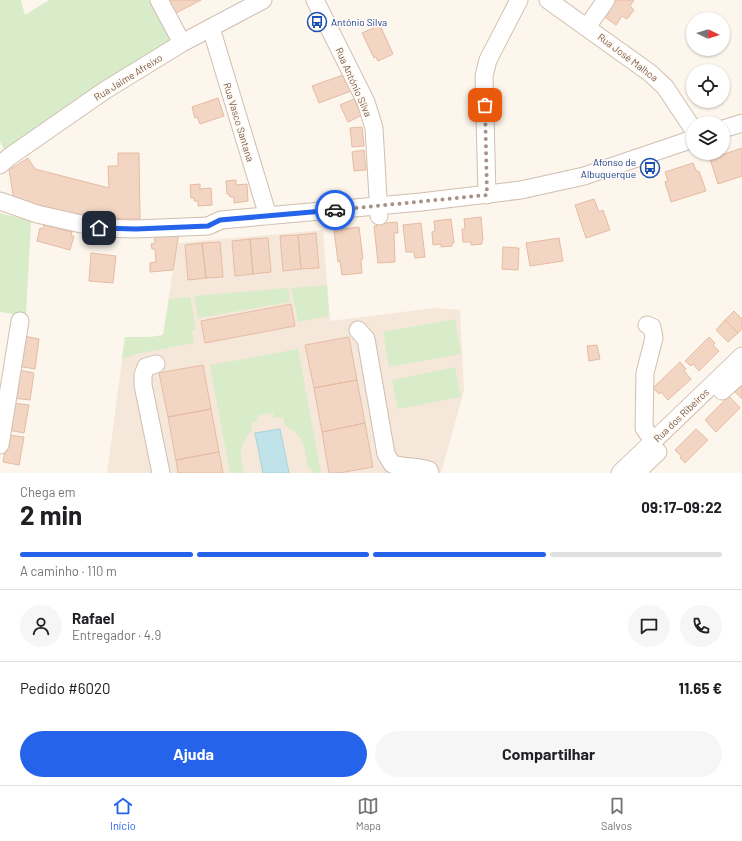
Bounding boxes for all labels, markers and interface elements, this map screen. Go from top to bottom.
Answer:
bus stop icon: António Silva [306,11,328,33]
north arrow [686,12,730,56]
map controls [686,12,730,160]
place label: António Silva [331,16,387,28]
street label: Rua José Malhoa [595,30,661,84]
street label: Rua António Silva [333,45,375,119]
street label: Rua Jaime Afreixo [92,51,164,103]
button: locate [686,64,730,108]
street label: Rua Vasco Santana [221,81,257,163]
pin [468,88,502,122]
icon: bag [474,94,496,116]
button: layers [686,116,730,160]
place label: Afonso de Albuquerque [581,156,636,180]
bus stop icon: Afonso de Albuquerque [639,157,661,179]
courier [315,190,355,230]
icon: car [324,199,346,221]
pin [82,211,116,245]
icon: home [88,217,110,239]
street label: Rua dos Ribeiros [651,386,711,444]
text: Chega em [20,484,76,500]
text: 09:17–09:22 [641,498,722,516]
text: 2 min [20,499,82,530]
text: A caminho · 110 m [20,563,117,579]
button: person [20,605,62,647]
button: chat [628,605,670,647]
button: phone [680,605,722,647]
text: Rafael [72,609,114,627]
text: Entregador · 4.9 [72,627,161,643]
text: Pedido #6020 [20,679,111,697]
text: 11.65 € [679,679,722,697]
button: Ajuda [20,731,367,777]
button: Compartilhar [375,731,722,777]
tab: Início [110,795,136,832]
tab: Mapa [356,795,381,832]
tab: Salvos [601,795,632,832]

